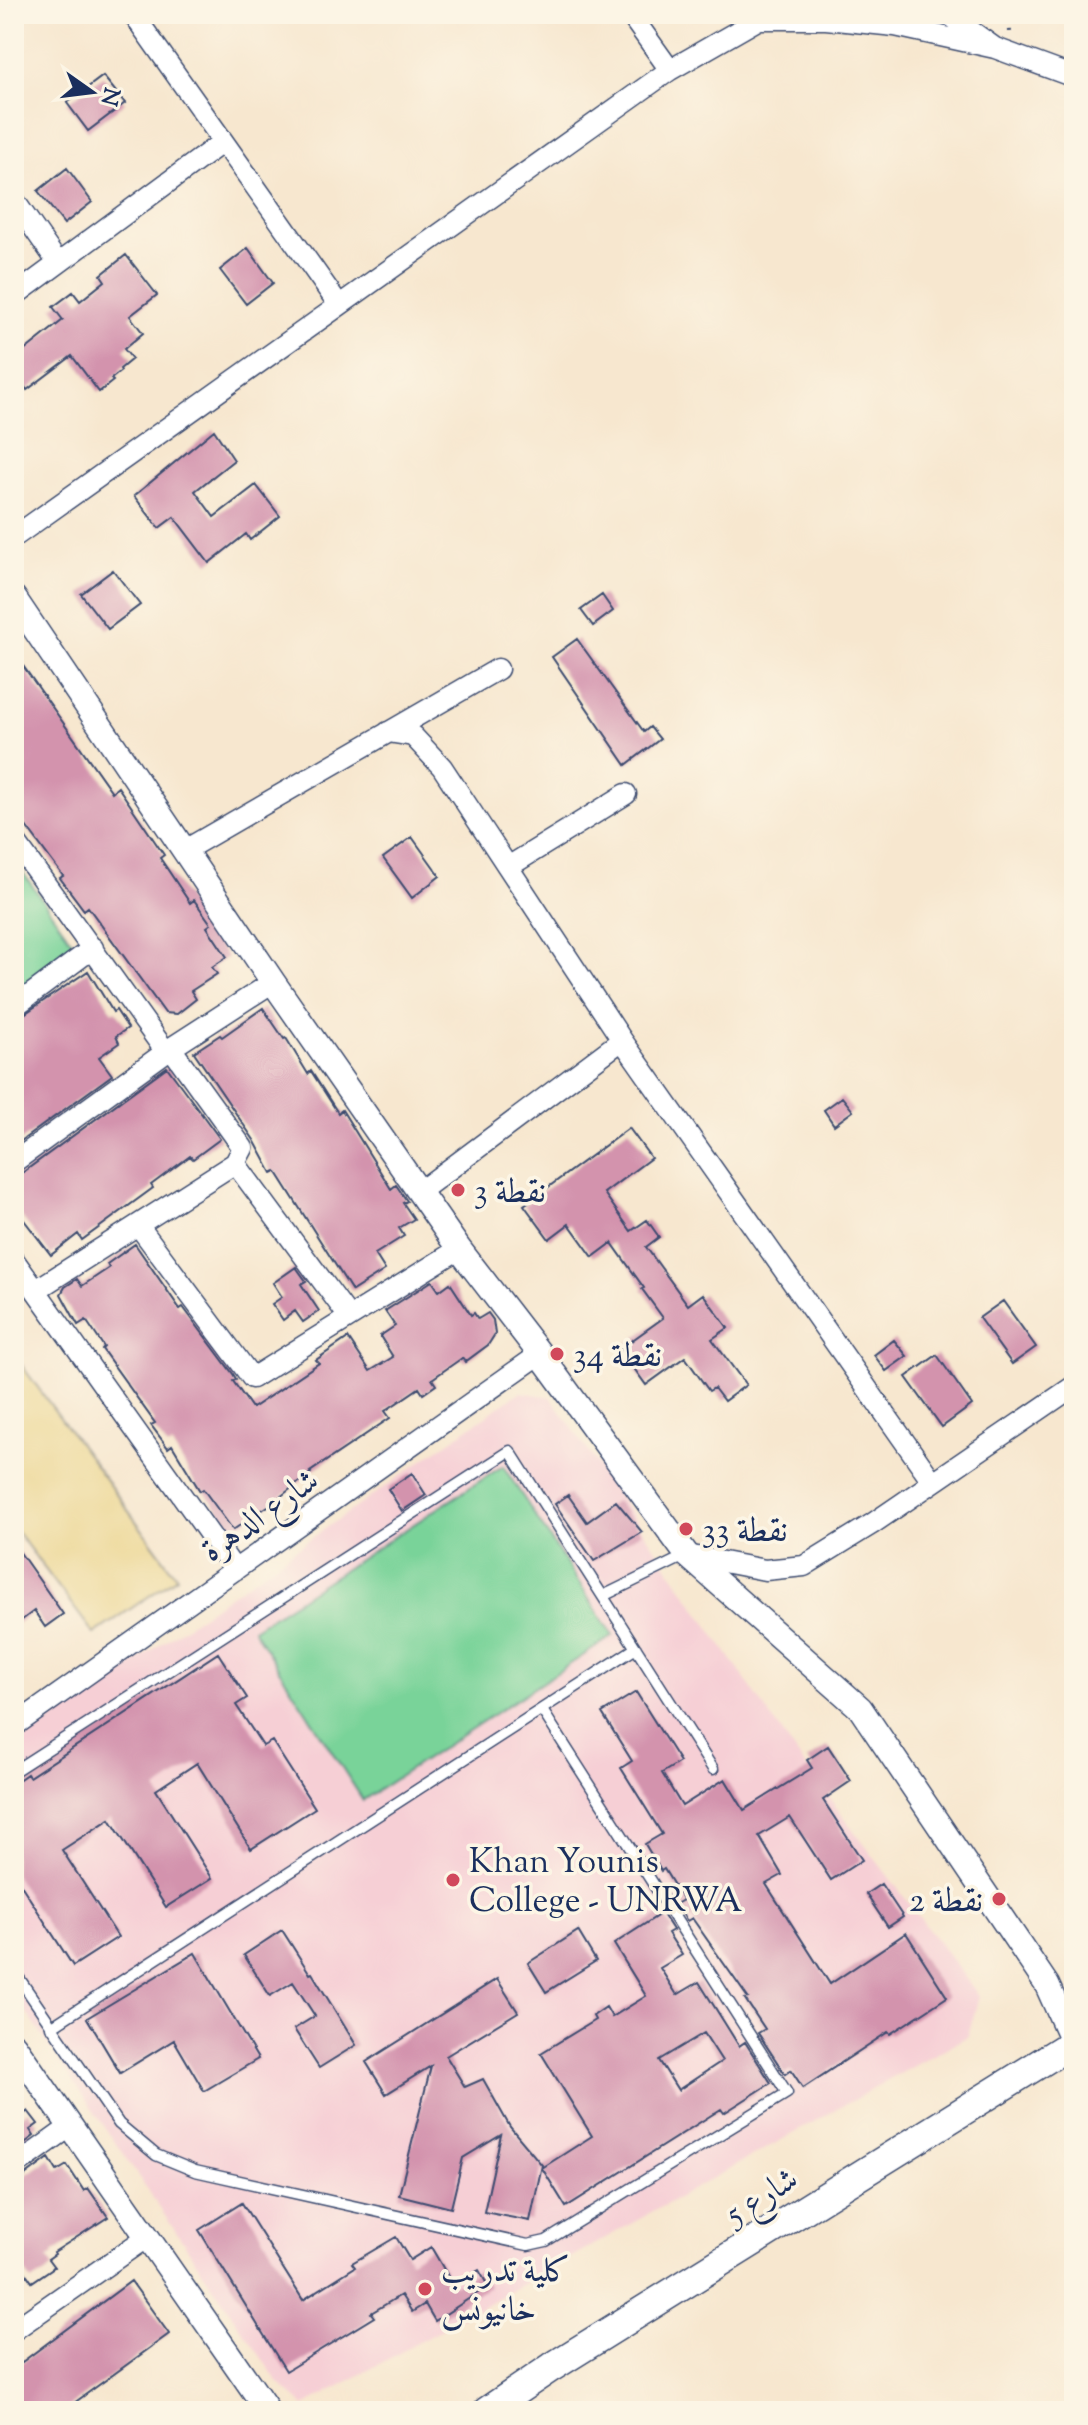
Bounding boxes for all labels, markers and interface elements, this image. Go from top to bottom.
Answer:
north arrow [52,52,132,132]
text: N [91,84,126,109]
place label: نقطة 3 [474,1169,546,1218]
marker: نقطة 3 [449,1181,467,1199]
place label: نقطة 34 [573,1333,662,1382]
marker: نقطة 34 [548,1345,566,1363]
street label: شارع الدهرة [192,1458,331,1576]
place label: نقطة 33 [702,1508,788,1557]
marker: نقطة 33 [677,1520,695,1538]
place label: Khan Younis College - UNRWA [469,1839,742,1927]
marker: Khan Younis College - UNRWA [444,1871,462,1889]
place label: نقطة 2 [909,1878,983,1927]
marker: نقطة 2 [990,1890,1008,1908]
street label: شارع 5 [715,2157,809,2241]
place label: كلية تدريب خانيونس [441,2248,571,2336]
marker: كلية تدريب خانيونس [416,2280,434,2298]

